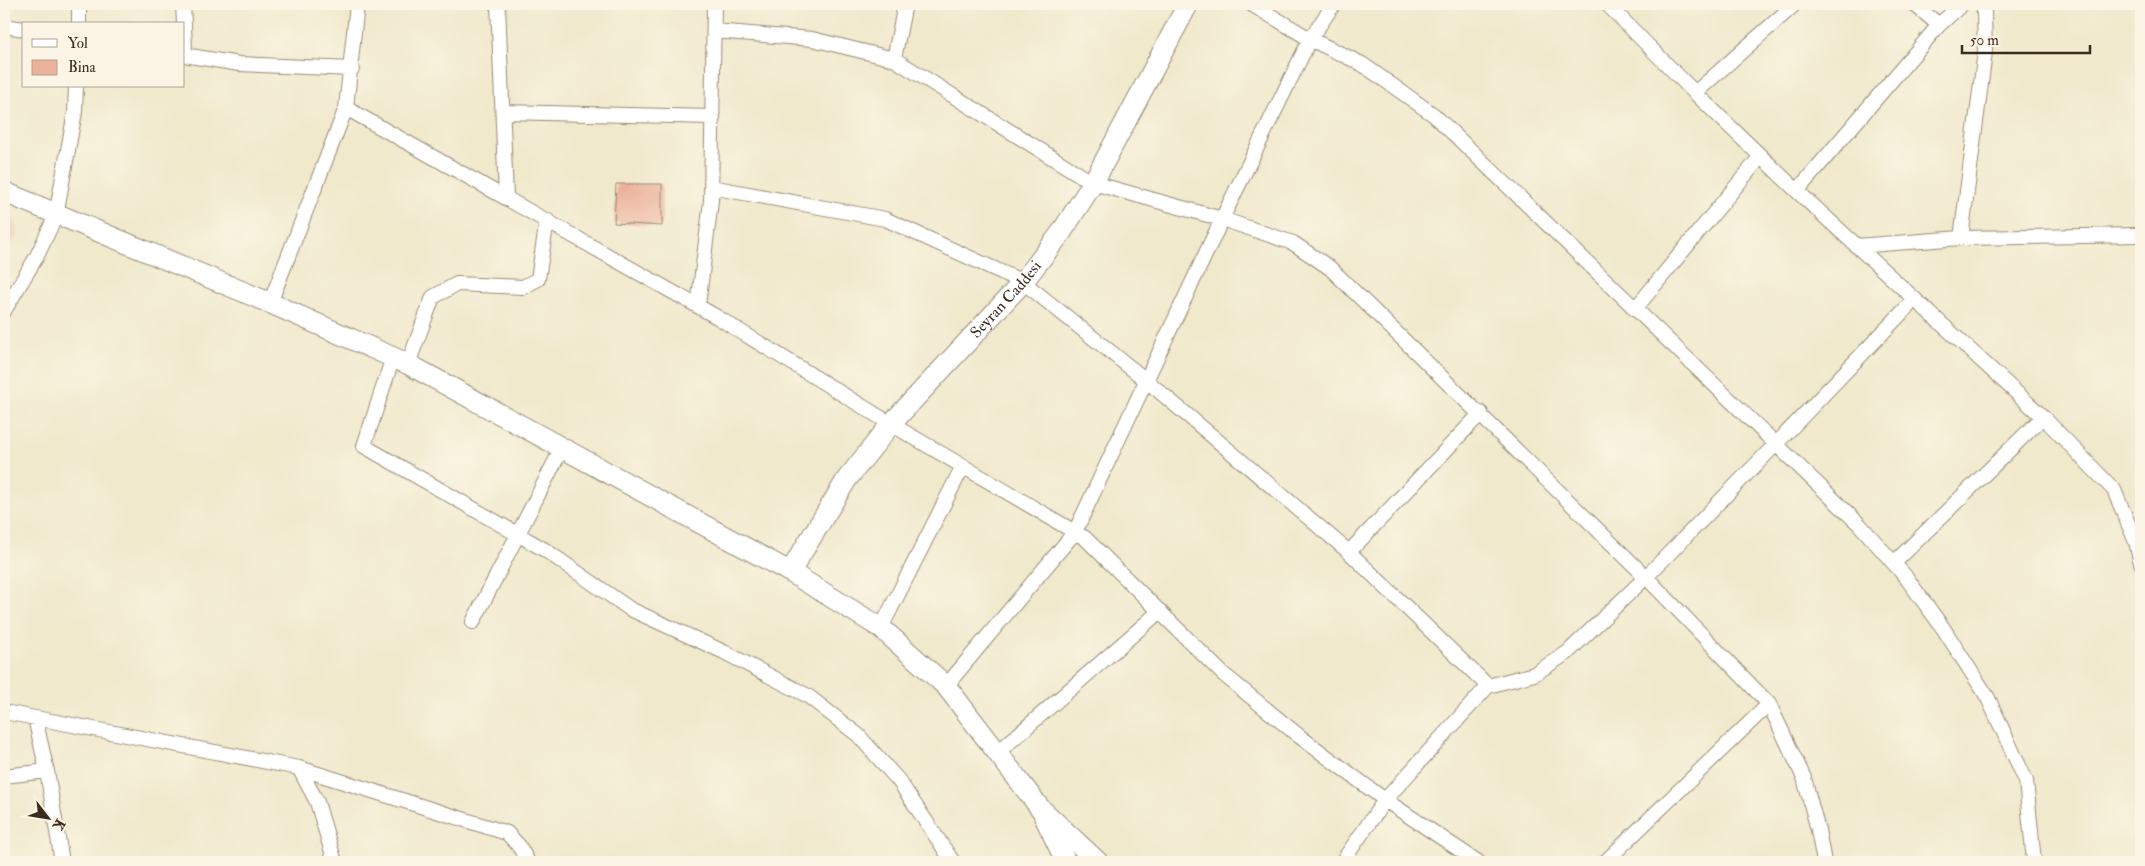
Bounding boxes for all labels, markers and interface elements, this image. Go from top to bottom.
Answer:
legend [22,22,185,88]
scale bar [1962,22,2090,54]
text: 50 m [1970,31,1999,50]
text: Yol [68,34,88,53]
text: Bina [68,58,96,77]
street label: Seyran Caddesi [966,257,1046,342]
north arrow [22,794,72,844]
text: K [48,816,69,834]

